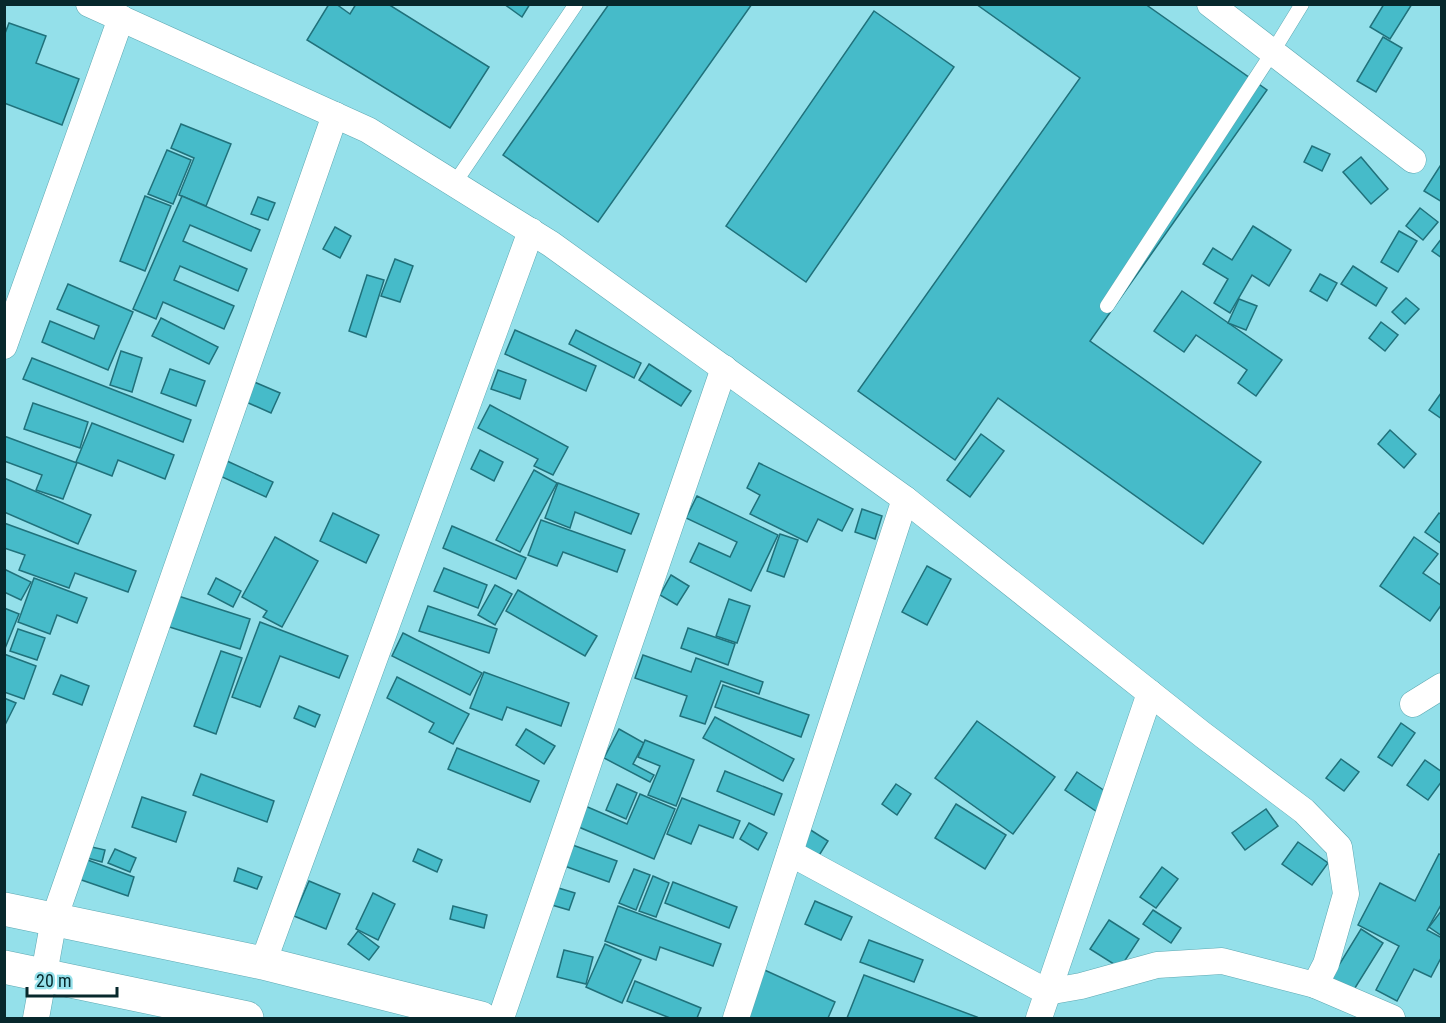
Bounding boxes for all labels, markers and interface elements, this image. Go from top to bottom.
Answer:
scale bar [27,960,117,998]
text: 20 m [36,970,71,991]

